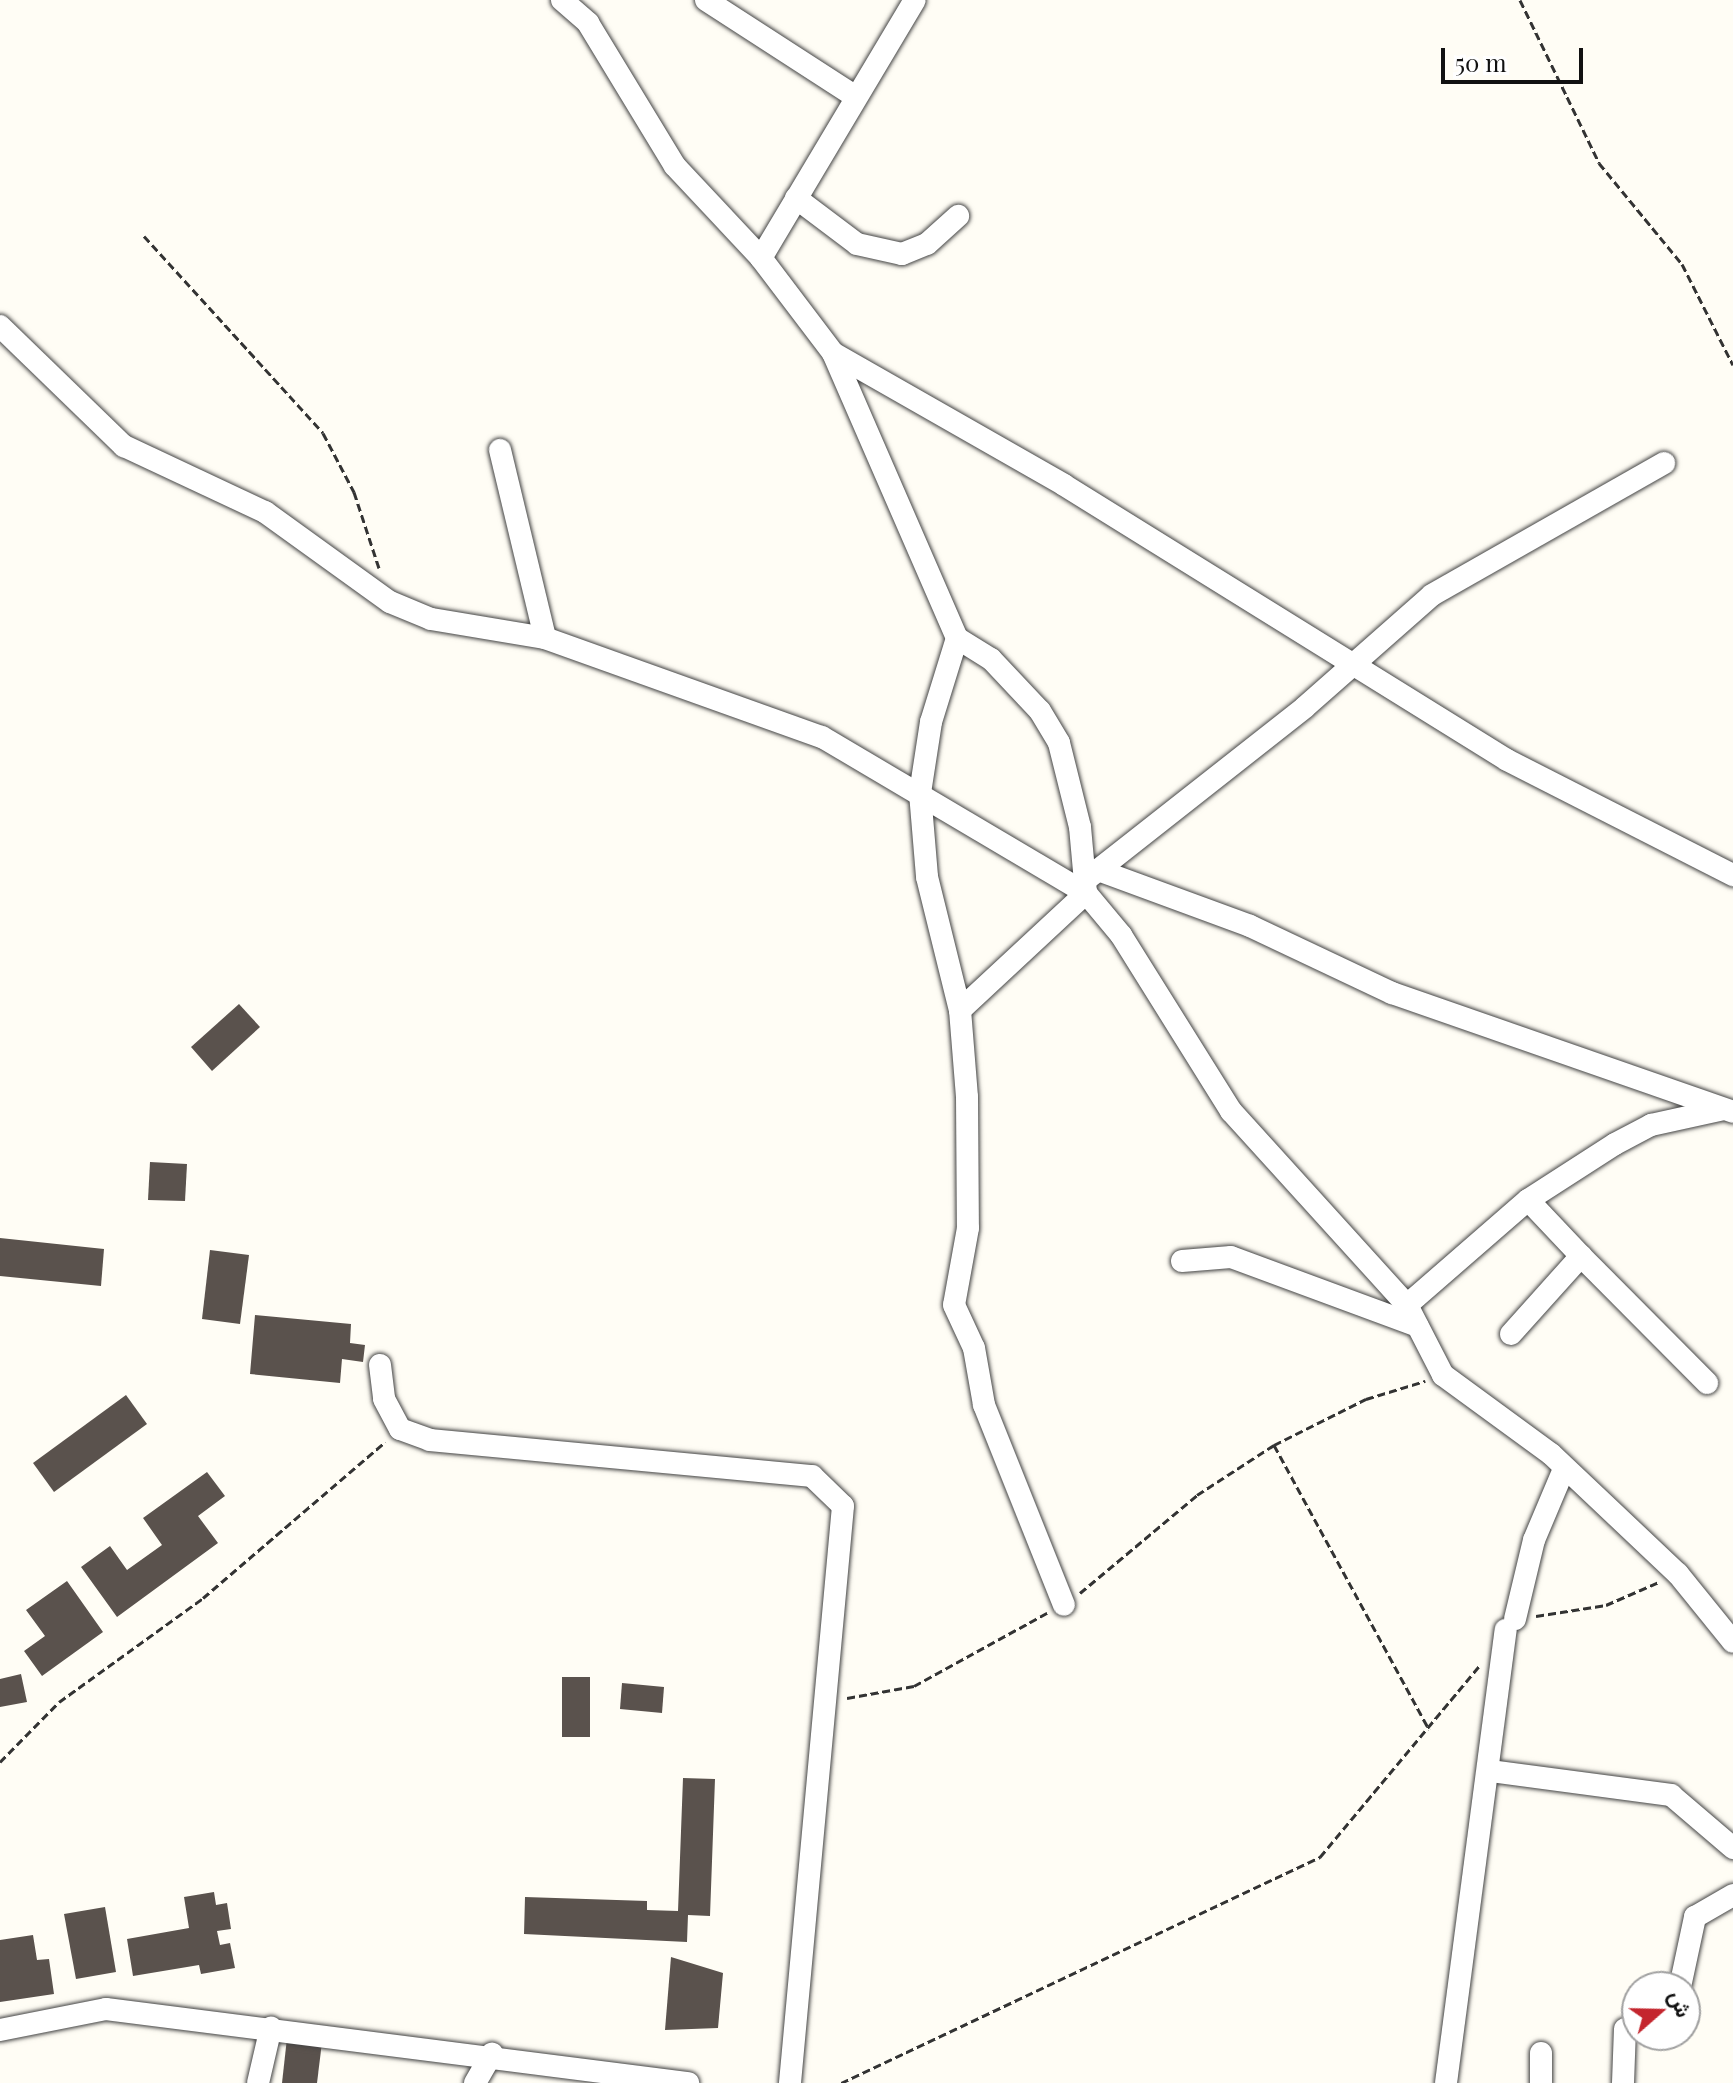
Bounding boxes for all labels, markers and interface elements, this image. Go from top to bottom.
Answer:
scale bar [1445,32,1587,82]
text: 50 m [1455,46,1507,78]
north arrow [1621,1971,1701,2051]
text: ش [1663,1986,1700,2021]

